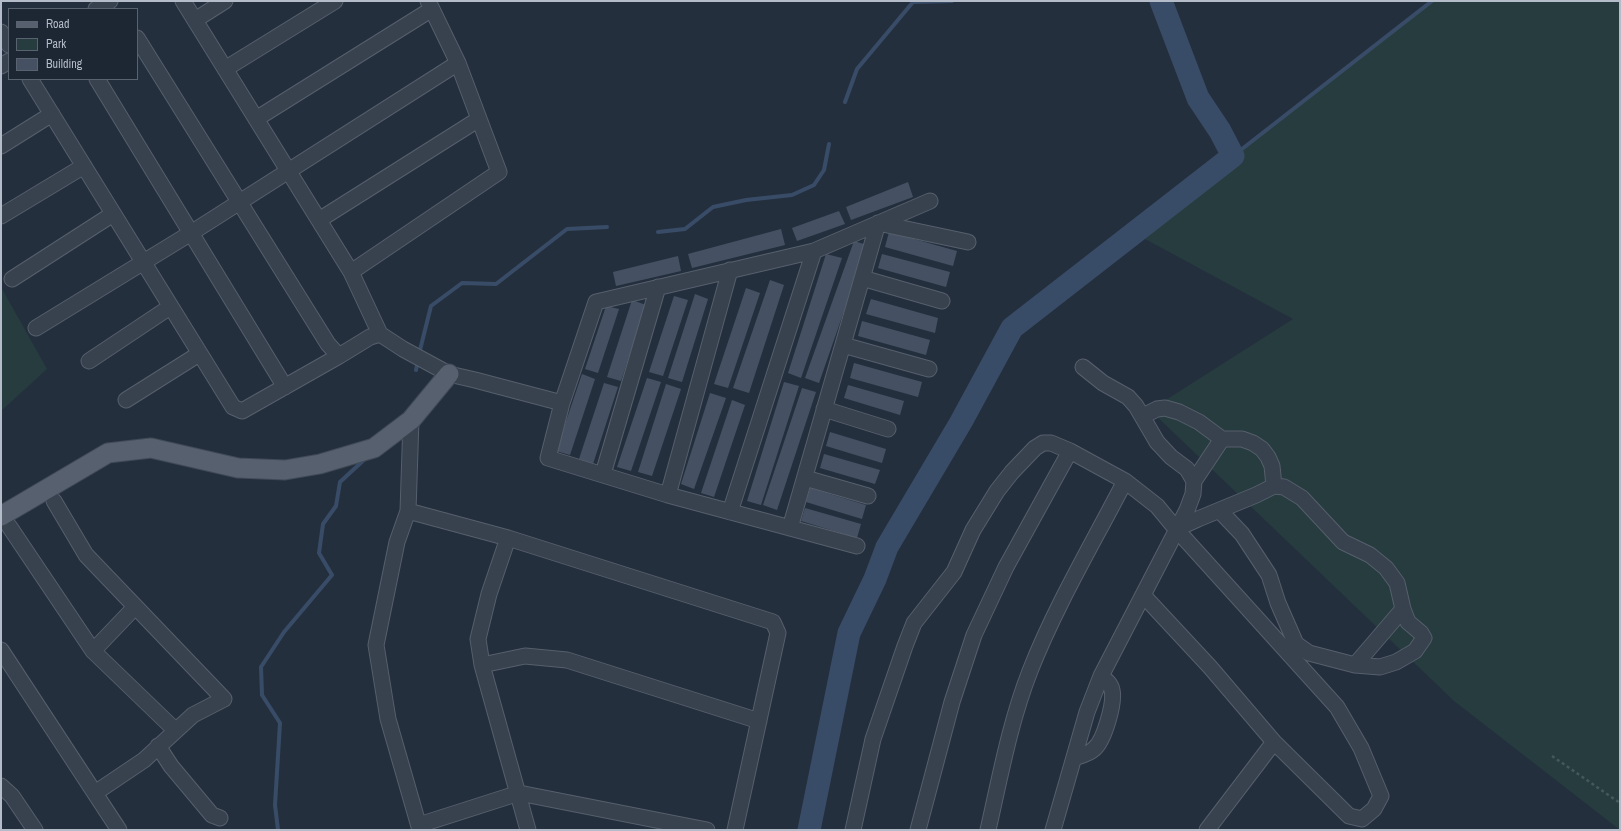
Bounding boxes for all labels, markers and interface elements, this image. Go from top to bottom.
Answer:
legend [8,8,138,80]
text: Road [46,16,70,32]
text: Park [46,36,66,52]
text: Building [46,56,82,72]

